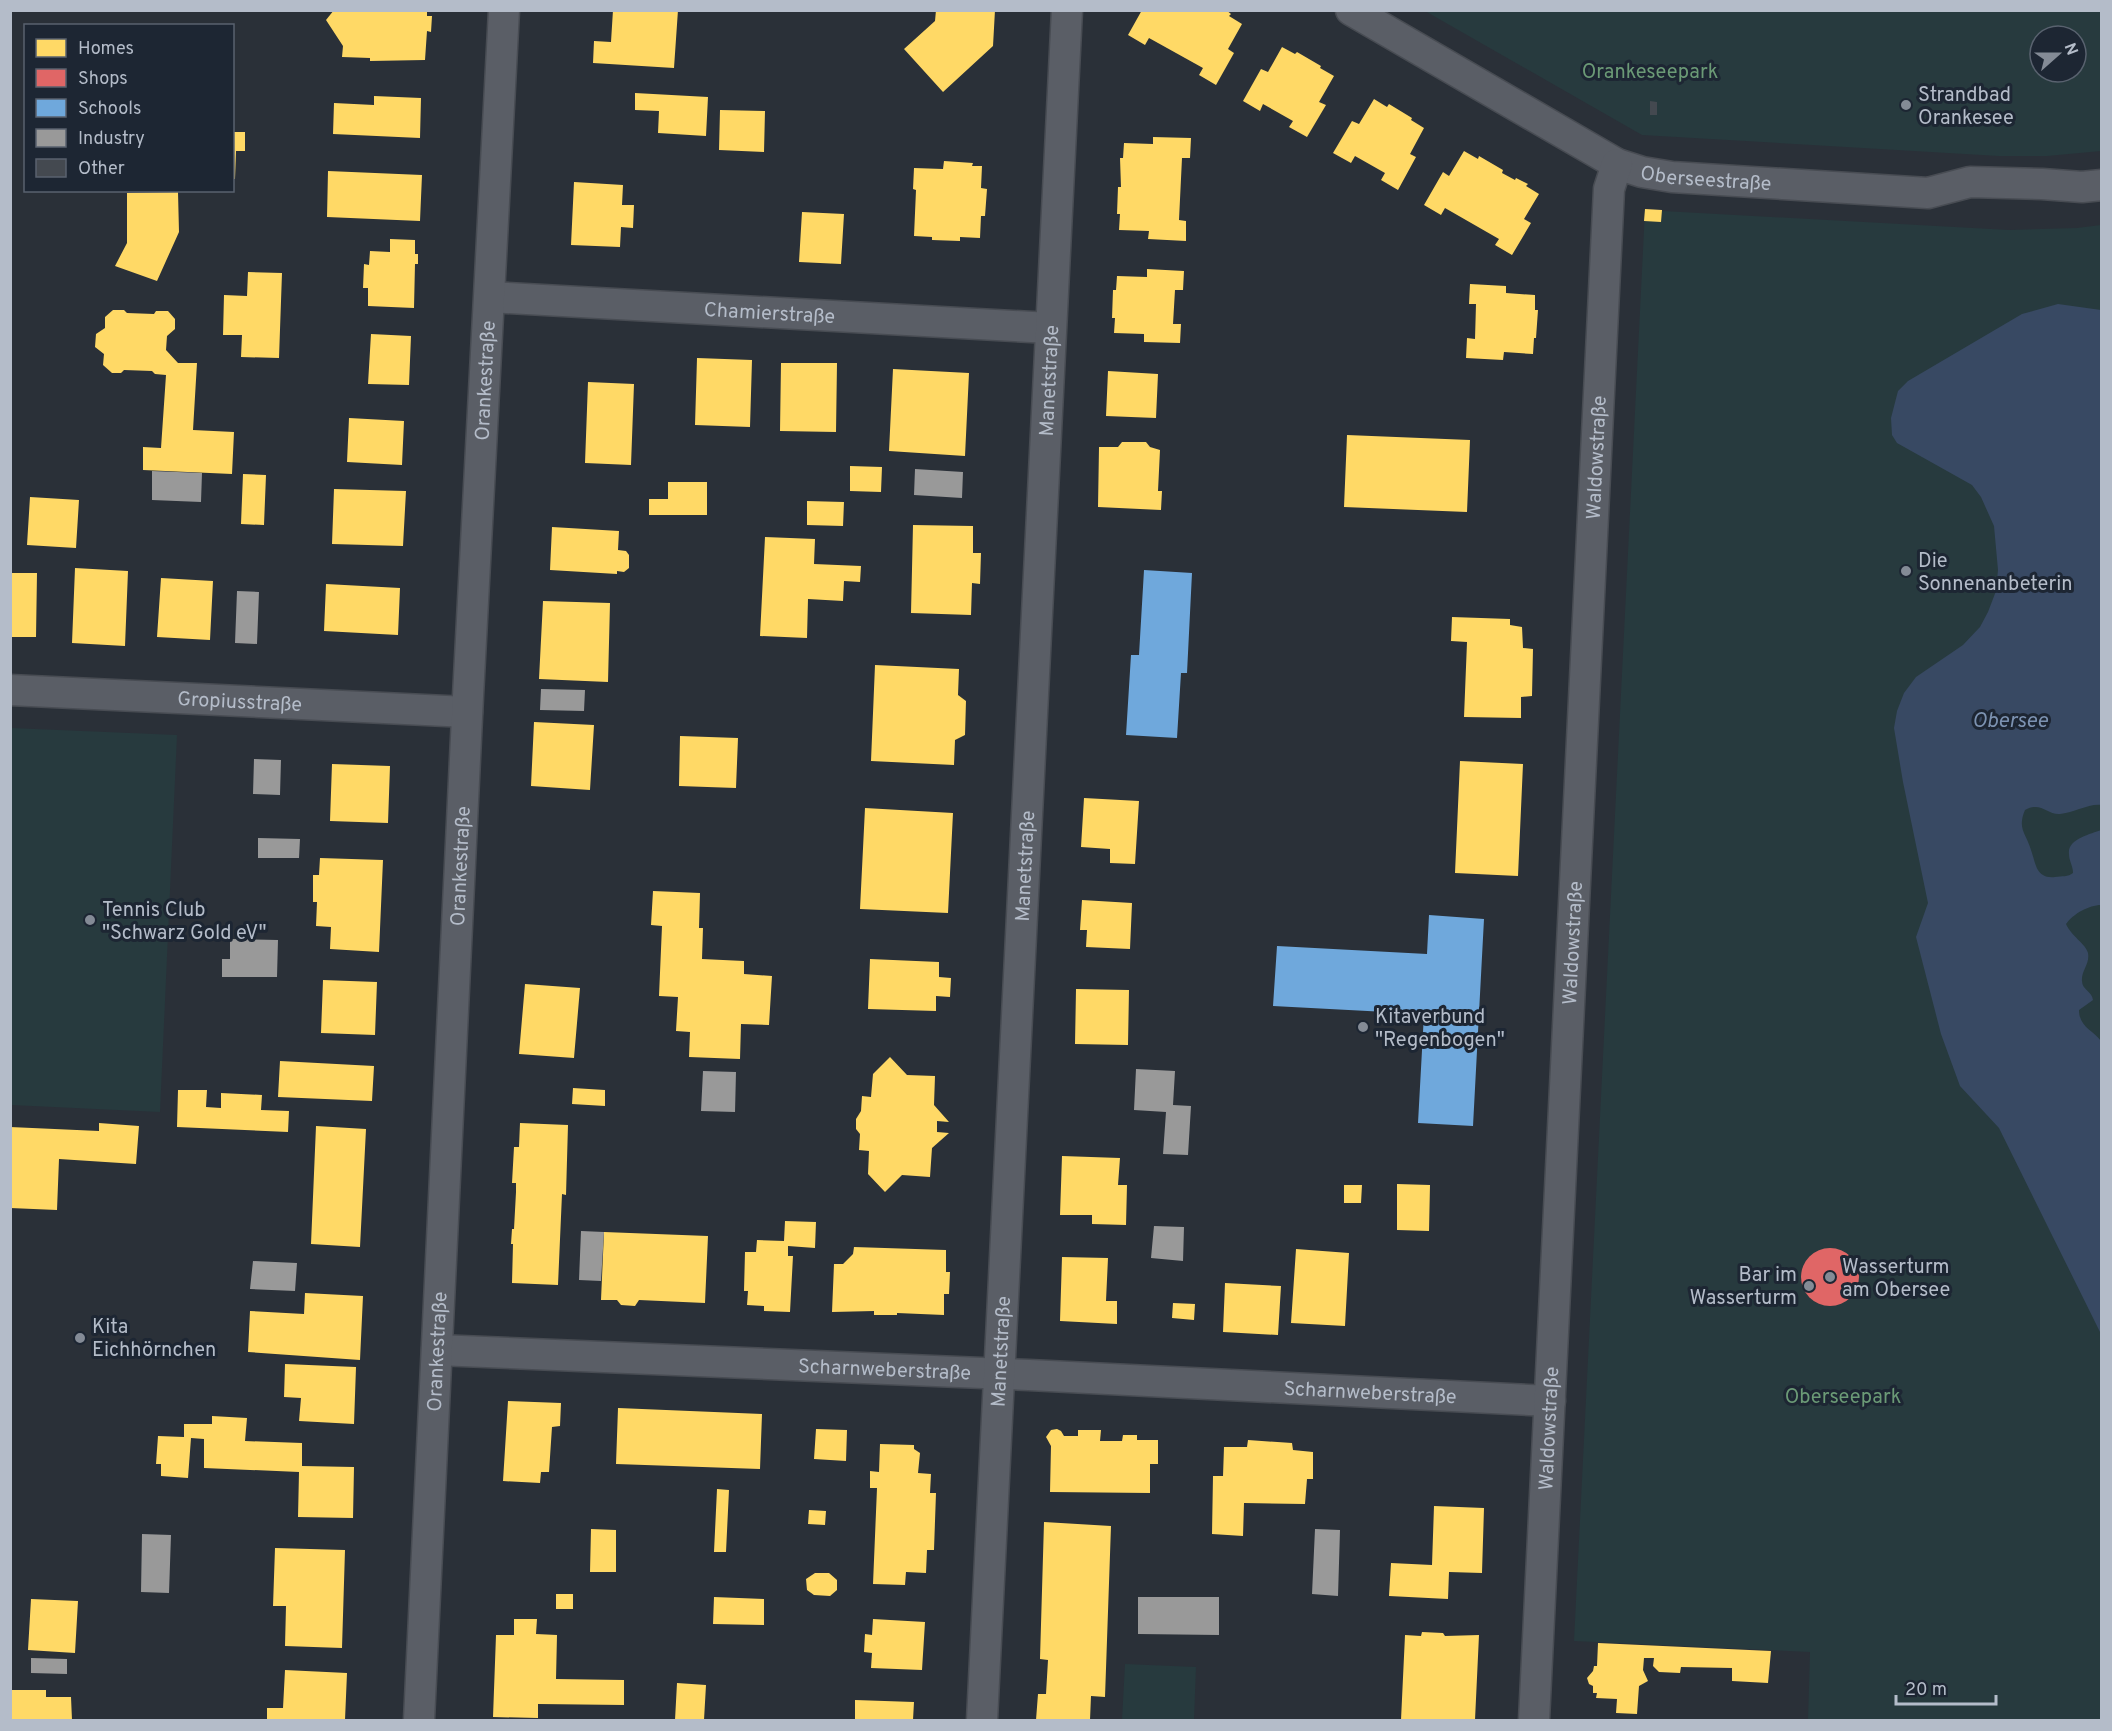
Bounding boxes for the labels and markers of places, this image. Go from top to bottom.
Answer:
place label: Strandbad Orankesee [1918,83,2014,132]
marker: Strandbad Orankesee [1899,98,1913,112]
place label: Die Sonnenanbeterin [1918,549,2073,598]
marker: Die Sonnenanbeterin [1899,564,1913,578]
place label: Tennis Club "Schwarz Gold eV" [102,898,266,947]
marker: Tennis Club "Schwarz Gold eV" [83,913,97,927]
place label: Kitaverbund "Regenbogen" [1375,1005,1505,1054]
marker: Kitaverbund "Regenbogen" [1356,1020,1370,1034]
place label: Wasserturm am Obersee [1842,1255,1950,1304]
place label: Bar im Wasserturm [1690,1263,1797,1312]
marker: Wasserturm am Obersee [1823,1270,1837,1284]
marker: Bar im Wasserturm [1802,1279,1816,1293]
place label: Kita Eichhörnchen [92,1315,216,1364]
marker: Kita Eichhörnchen [73,1331,87,1345]

